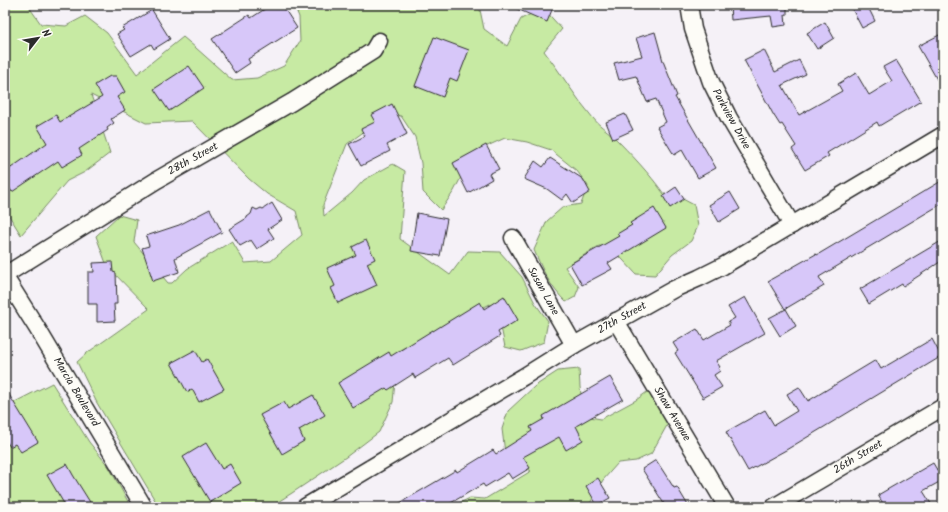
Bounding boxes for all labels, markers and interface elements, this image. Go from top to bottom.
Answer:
north arrow [18,18,58,58]
text: N [36,26,55,41]
street label: Parkview Drive [707,85,755,153]
street label: 28th Street [164,137,222,180]
street label: Susan Lane [522,263,564,319]
street label: 27th Street [594,297,651,339]
street label: Marcia Boulevard [48,354,104,431]
street label: Shaw Avenue [649,383,695,445]
street label: 26th Street [830,435,887,479]

